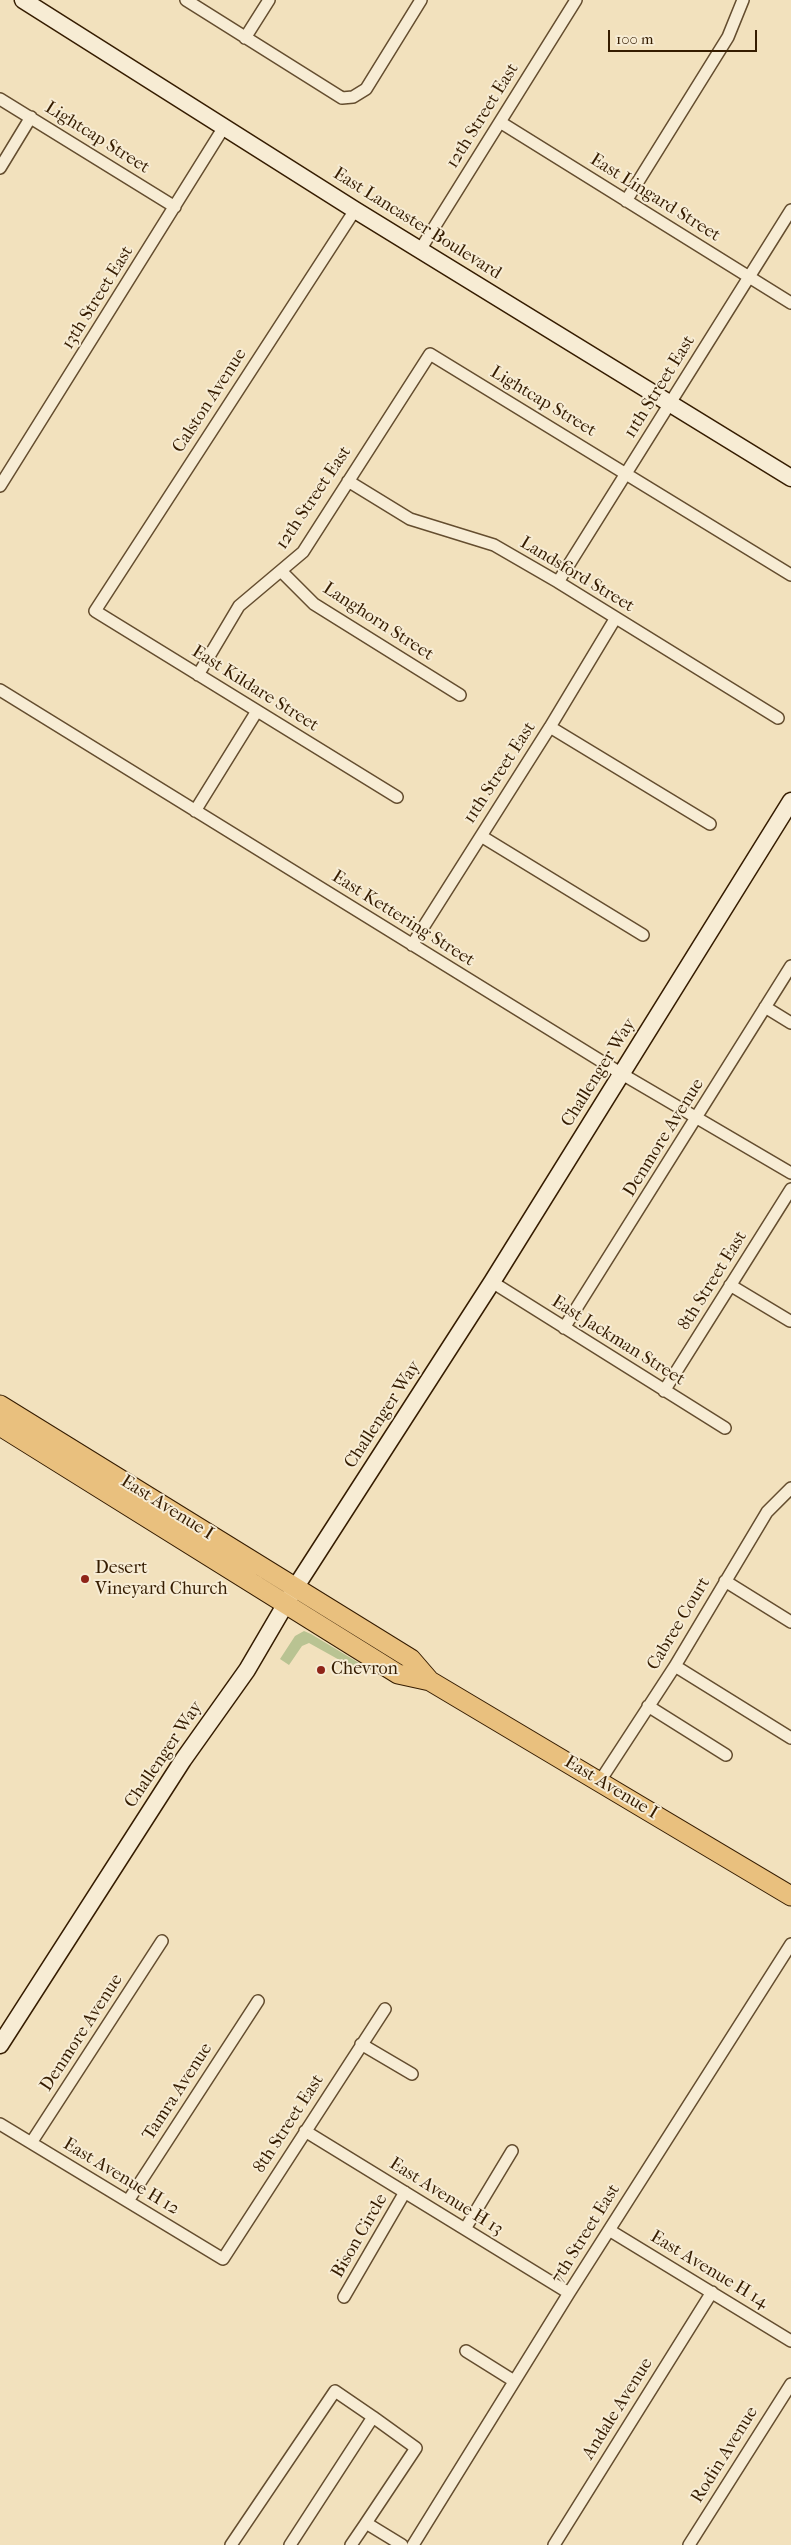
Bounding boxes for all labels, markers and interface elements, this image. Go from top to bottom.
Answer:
scale bar [611,20,760,52]
text: 100 m [616,30,654,48]
street label: 12th Street East [442,59,524,173]
street label: Lightcap Street [41,97,153,179]
street label: East Lingard Street [586,149,724,247]
street label: East Lancaster Boulevard [329,163,505,285]
street label: 13th Street East [58,242,138,354]
street label: 11th Street East [620,332,700,442]
street label: Calston Avenue [168,345,252,457]
street label: Lightcap Street [486,362,600,442]
street label: 12th Street East [272,442,356,554]
street label: Landsford Street [516,532,638,618]
street label: Langhorn Street [319,578,437,666]
street label: East Kildare Street [188,641,322,737]
street label: 11th Street East [459,718,541,828]
street label: East Kettering Street [328,866,478,972]
street label: Challenger Way [557,1015,641,1131]
street label: Denmore Avenue [619,1075,709,1201]
street label: 8th Street East [674,1227,752,1335]
street label: East Jackman Street [547,1291,689,1391]
street label: Challenger Way [340,1357,426,1473]
street label: East Avenue I [117,1471,217,1545]
place label: Desert Vineyard Church [95,1558,228,1600]
marker: Desert Vineyard Church [79,1573,91,1585]
street label: Cabree Court [643,1574,715,1674]
place label: Chevron [331,1659,398,1681]
marker: Chevron [315,1664,327,1676]
street label: Challenger Way [120,1698,208,1812]
street label: East Avenue I [560,1752,662,1824]
street label: Denmore Avenue [36,1970,128,2096]
street label: Tamra Avenue [138,2039,218,2145]
street label: 8th Street East [249,2071,329,2177]
street label: East Avenue H 12 [59,2134,183,2220]
street label: East Avenue H 13 [385,2153,507,2241]
street label: 7th Street East [547,2180,625,2288]
street label: Bison Circle [327,2190,393,2282]
street label: East Avenue H 14 [646,2226,772,2314]
street label: Andale Avenue [578,2354,658,2464]
street label: Rodin Avenue [687,2403,763,2507]

